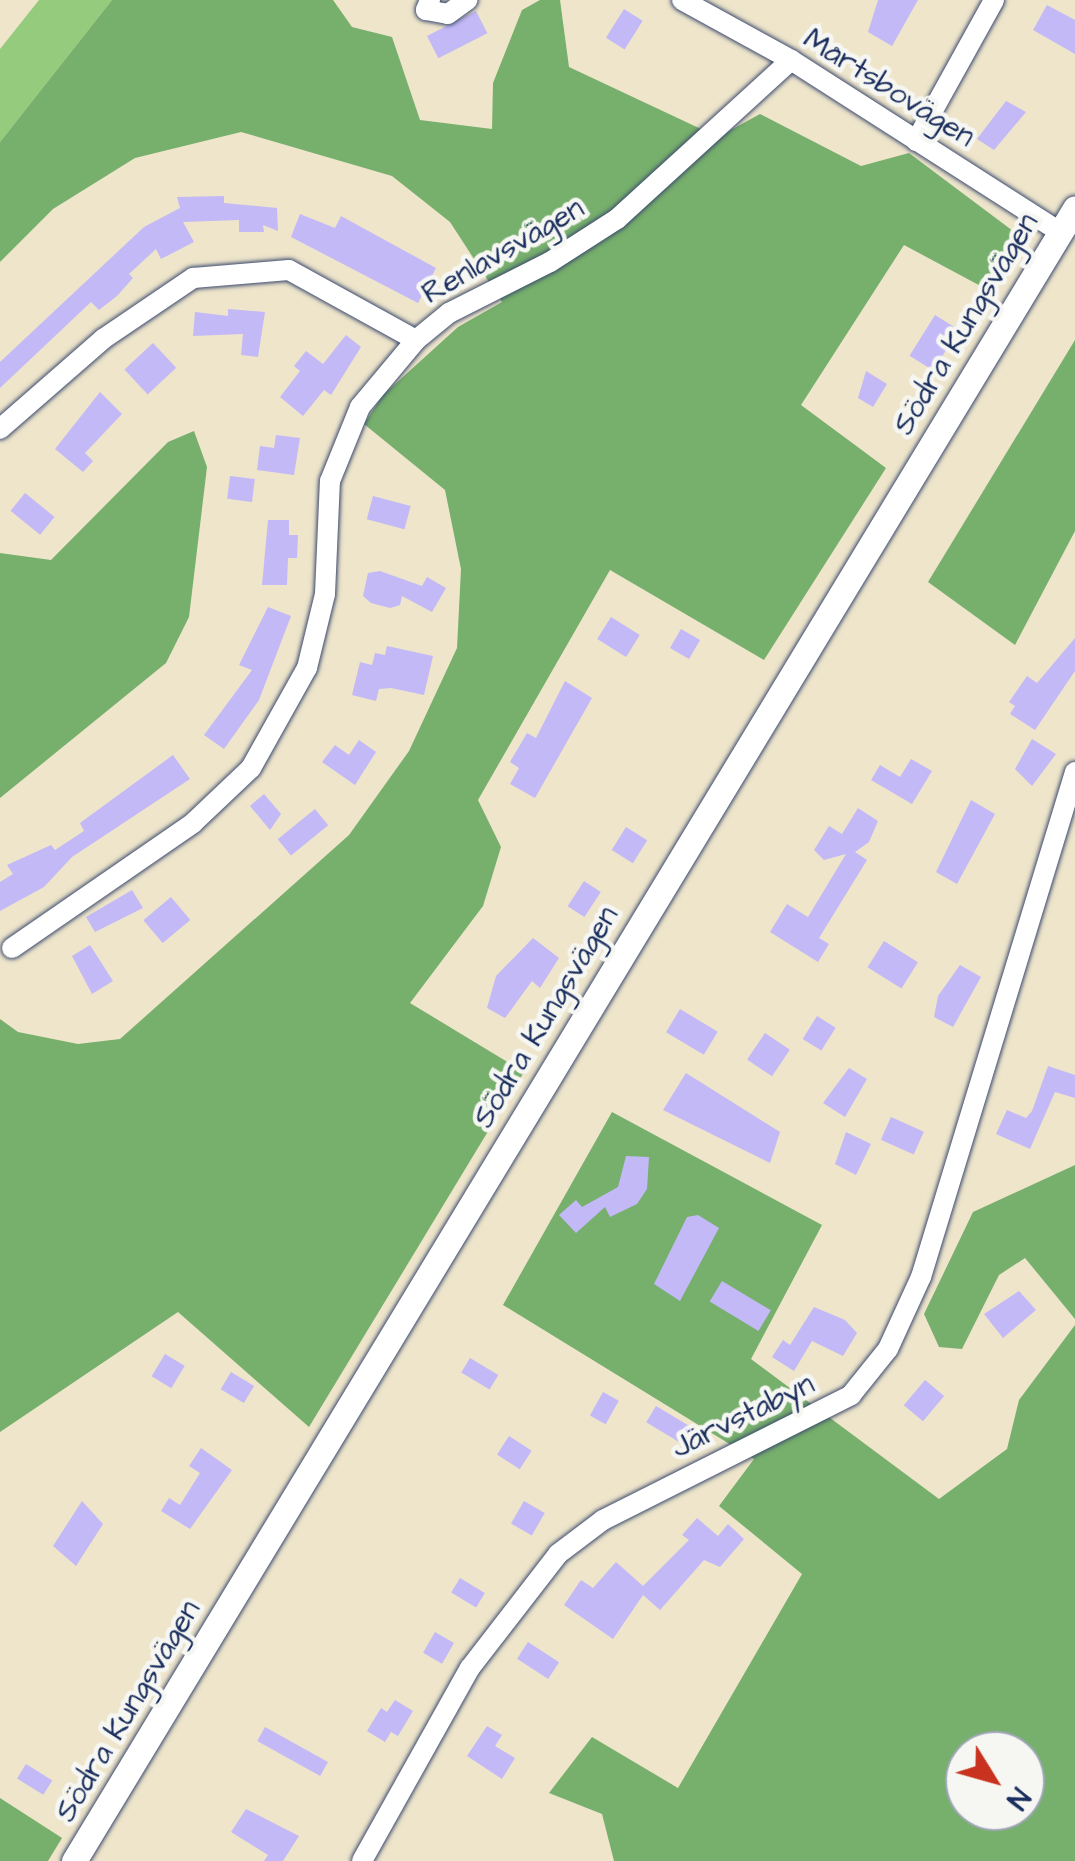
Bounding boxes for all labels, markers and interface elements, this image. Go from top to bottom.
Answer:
street label: Mårtsbovägen [797,21,981,155]
street label: Renlavsvägen [416,190,590,312]
street label: Södra Kungsvägen [886,207,1046,441]
street label: Södra Kungsvägen [466,900,626,1134]
street label: Järvstabyn [666,1366,820,1466]
street label: Södra Kungsvägen [48,1594,208,1828]
north arrow [945,1731,1045,1831]
text: N [997,1779,1039,1817]

